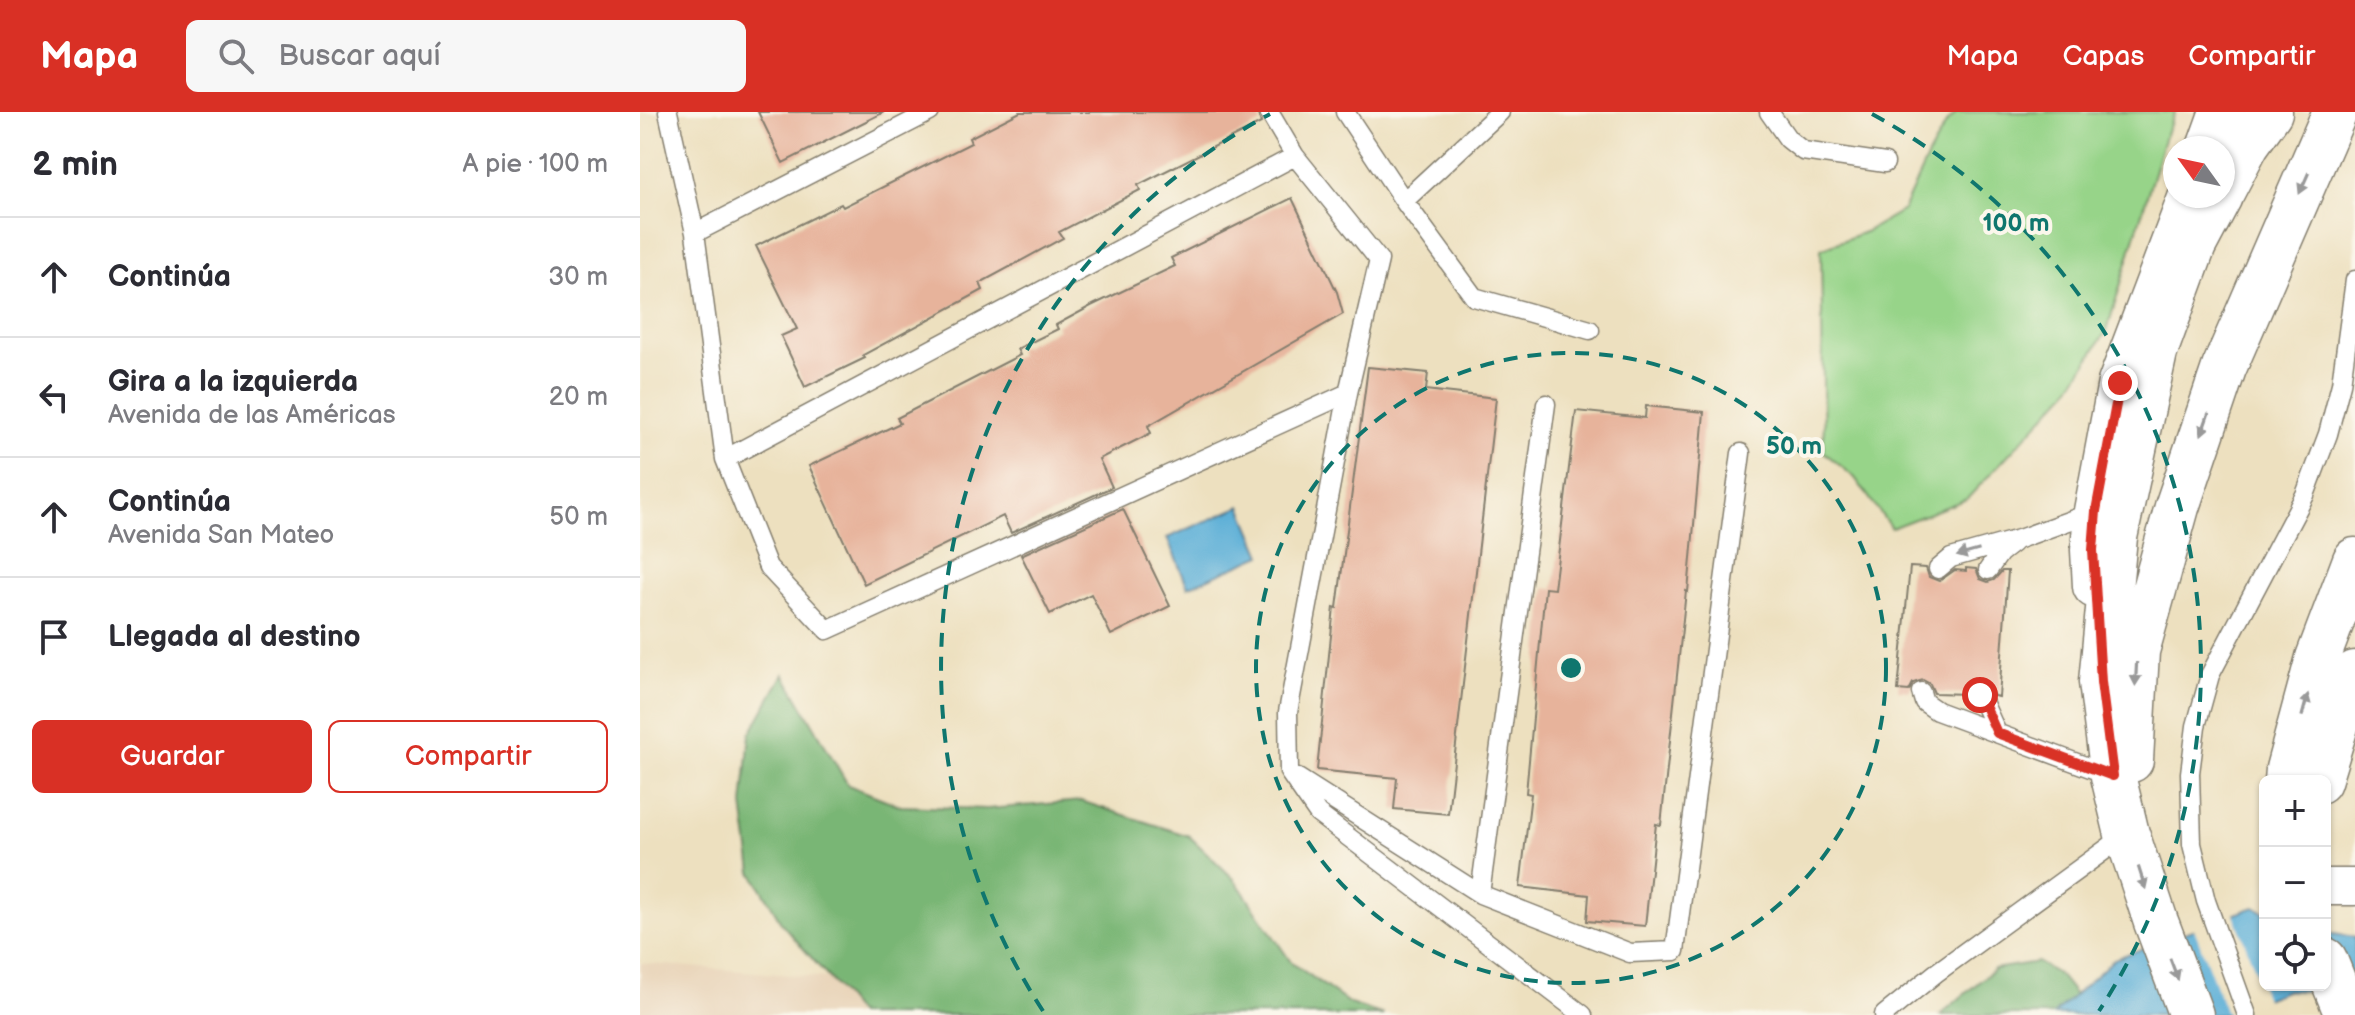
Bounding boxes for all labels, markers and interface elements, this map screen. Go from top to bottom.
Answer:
search box [186,20,746,92]
text: Mapa [40,34,138,79]
icon: search [214,34,258,78]
text: Buscar aquí [278,38,441,74]
text: Mapa [1946,40,2019,73]
text: Capas [2063,40,2144,73]
text: Compartir [2188,40,2315,73]
north arrow [2163,136,2235,208]
text: 2 min [32,144,118,185]
text: A pie · 100 m [462,149,608,180]
one-way arrow [2297,171,2310,195]
text: 100 m [1983,209,2049,238]
icon: ahead [32,255,76,299]
text: Continúa [108,259,231,295]
text: 30 m [548,262,608,293]
text: Gira a la izquierda [108,364,358,400]
route end [2102,365,2138,401]
icon: left [32,375,76,419]
text: 20 m [549,382,608,413]
text: Avenida de las Américas [108,400,396,431]
one-way arrow [2199,412,2211,436]
text: 50 m [1766,432,1822,461]
text: Continúa [108,484,231,520]
icon: ahead [32,495,76,539]
text: 50 m [549,502,608,533]
text: Avenida San Mateo [108,520,334,551]
one-way arrow [1956,547,1980,560]
icon: arrive [32,615,76,659]
text: Llegada al destino [108,619,361,655]
centre of rings [1557,654,1585,682]
one-way arrow [2129,662,2142,687]
route start [1962,677,1998,713]
one-way arrow [2299,693,2312,717]
button: Guardar [32,720,312,793]
button: Compartir [328,720,608,793]
map controls [2259,775,2331,991]
button: + [2259,775,2331,847]
button: − [2259,847,2331,919]
one-way arrow [2136,867,2148,891]
button: locate [2259,919,2331,991]
one-way arrow [2168,957,2181,981]

